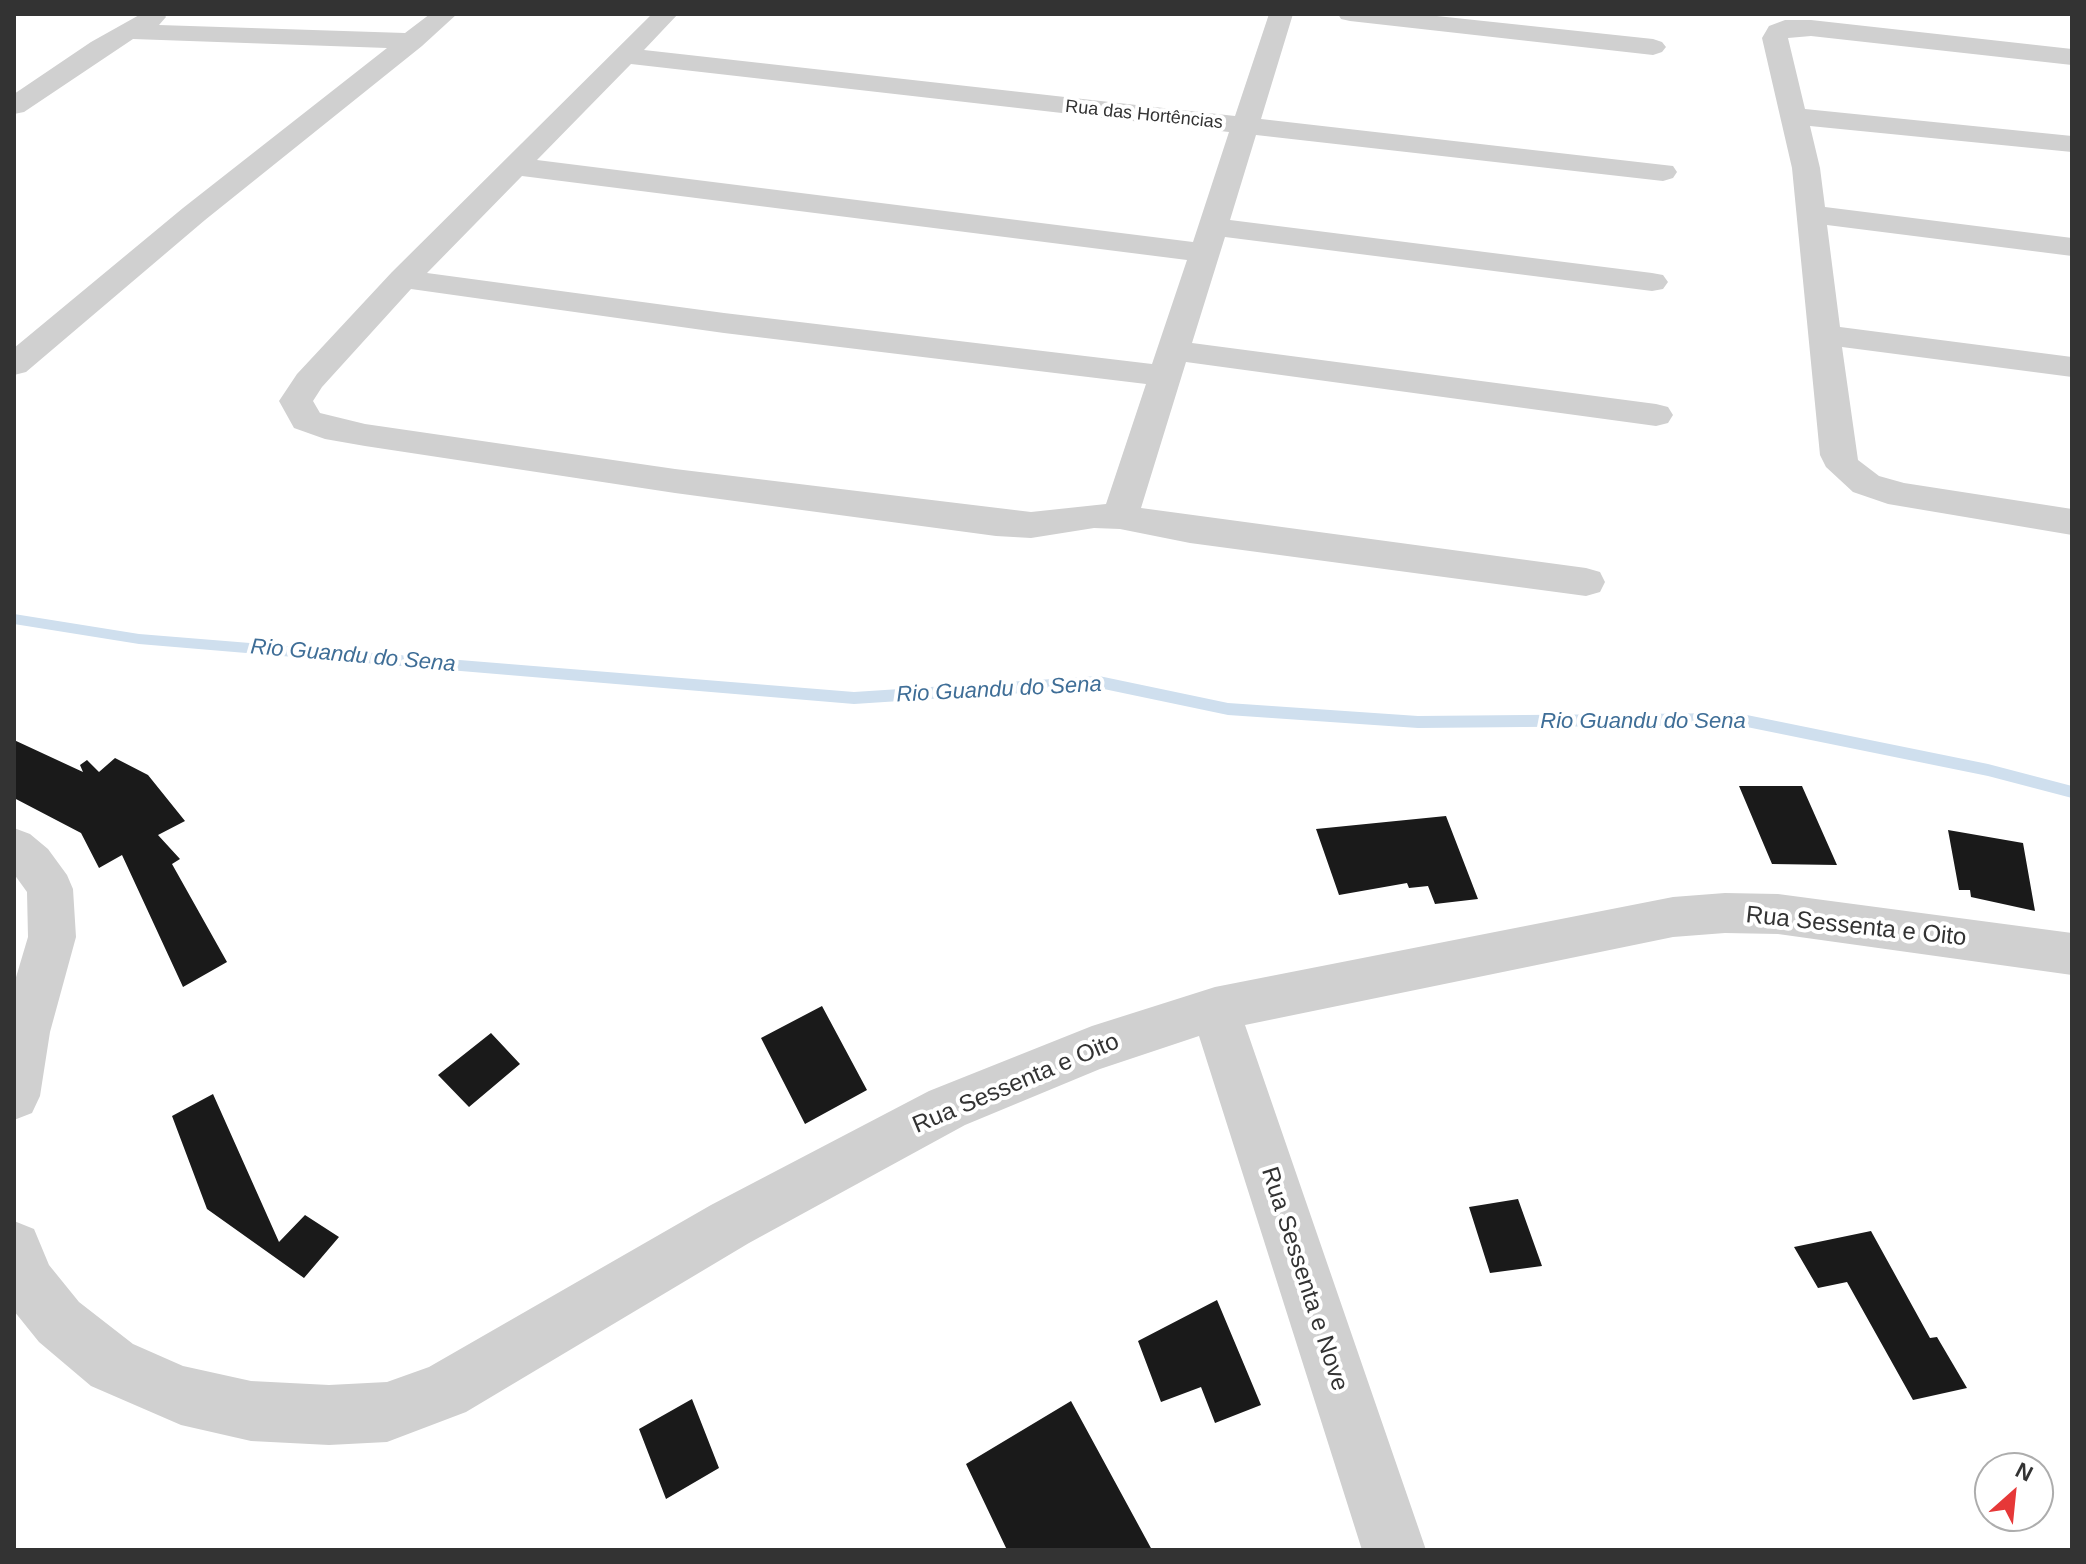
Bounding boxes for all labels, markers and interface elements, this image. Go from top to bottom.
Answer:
street label: Rua das Hortências [1064,96,1224,134]
water label: Rio Guandu do Sena [249,634,457,678]
water label: Rio Guandu do Sena [896,671,1102,709]
water label: Rio Guandu do Sena [1540,709,1746,735]
street label: Rua Sessenta e Oito [1744,901,1968,953]
street label: Rua Sessenta e Oito [908,1027,1124,1141]
street label: Rua Sessenta e Nove [1254,1164,1354,1394]
north arrow [1974,1452,2054,1532]
text: N [2011,1457,2037,1487]

